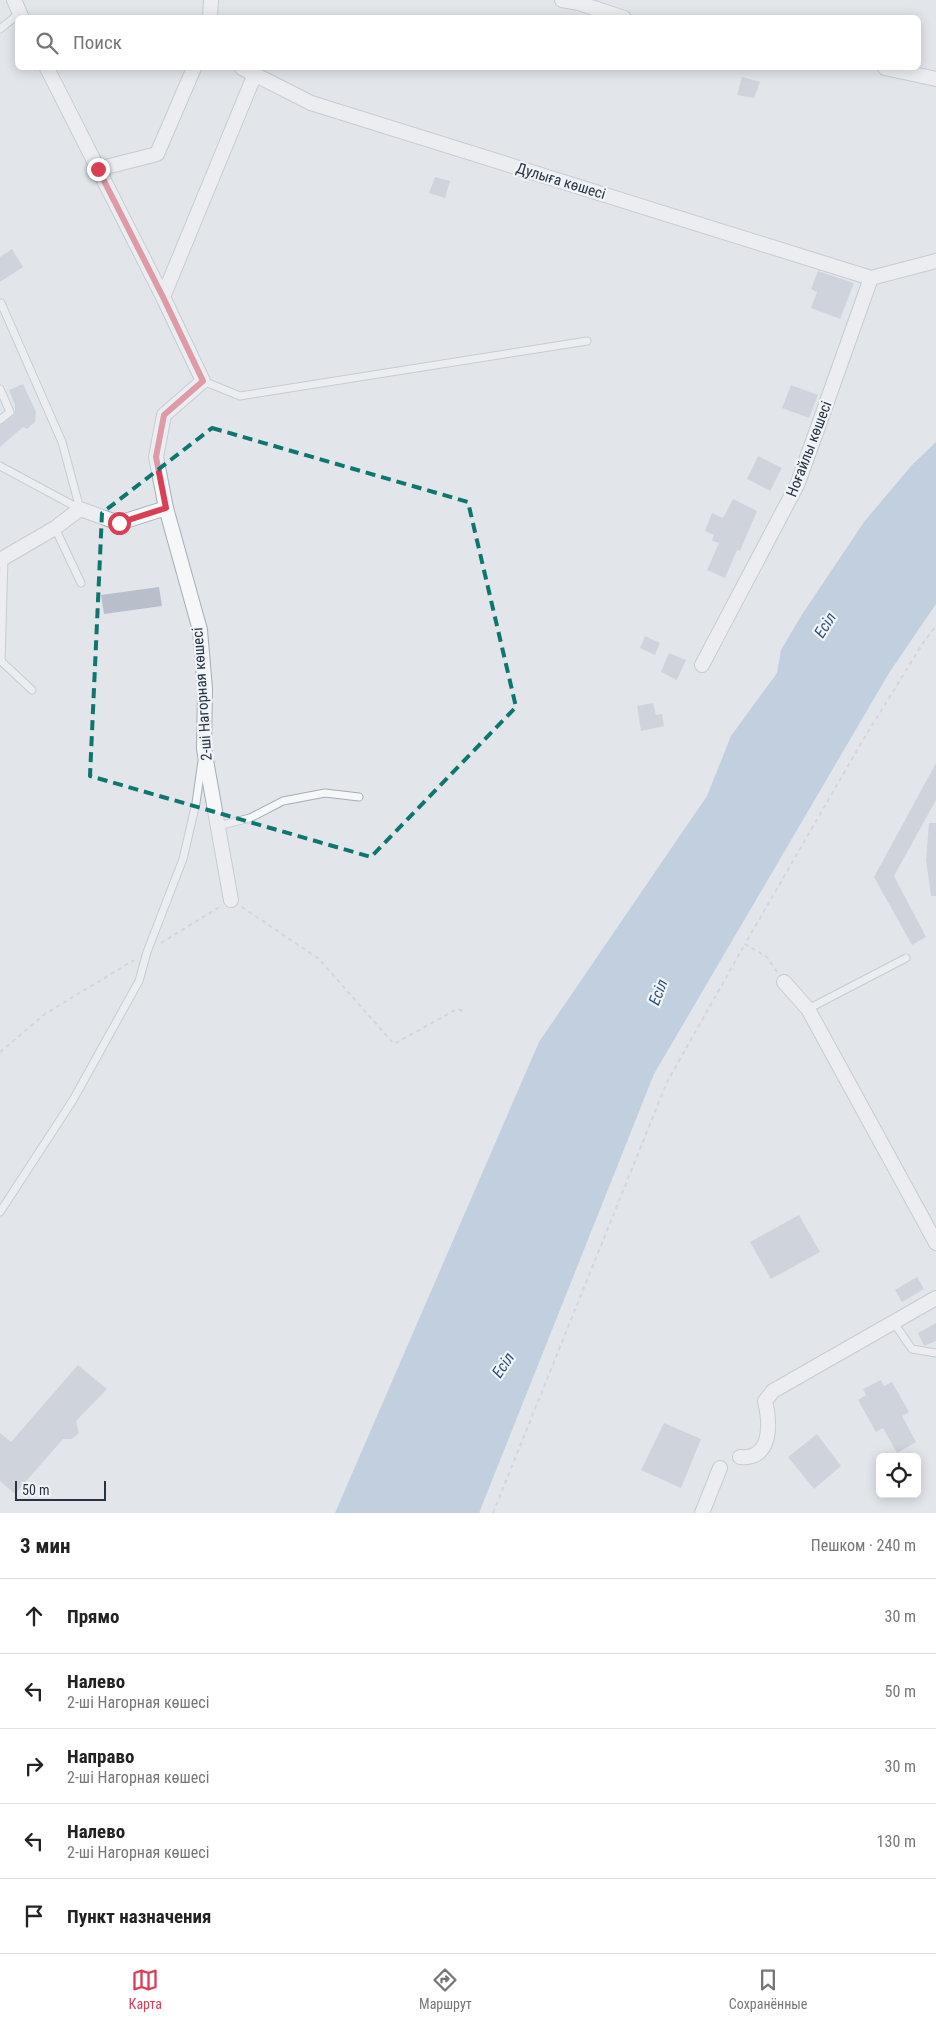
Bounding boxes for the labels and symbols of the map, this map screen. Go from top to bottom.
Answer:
route end [87,158,110,181]
street label: Дулыға көшесі [514,159,608,203]
street label: Ноғайлы көшесі [782,399,836,499]
route start [108,512,131,535]
water label: Есіл [810,609,840,641]
street label: 2-ші Нагорная көшесі [188,627,216,761]
water label: Есіл [644,976,672,1008]
water label: Есіл [488,1349,518,1381]
scale bar [15,1478,106,1501]

